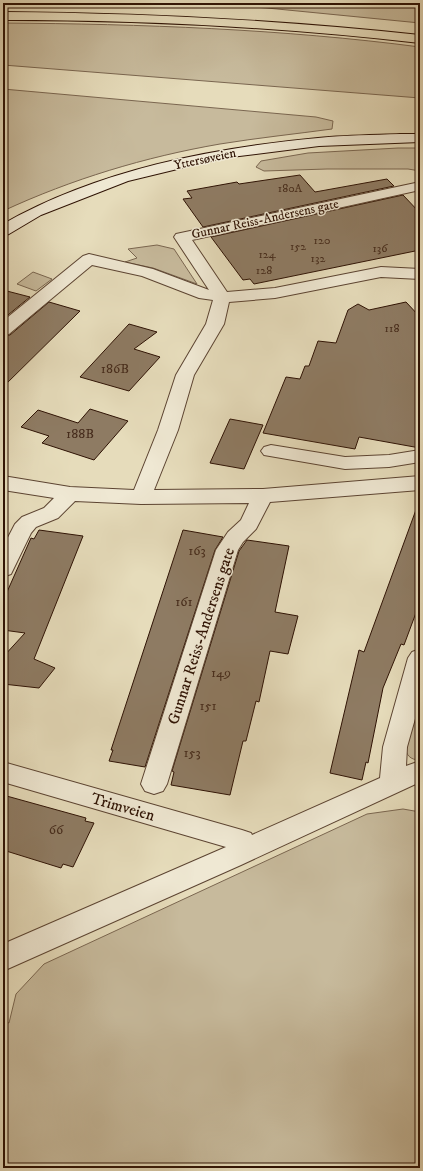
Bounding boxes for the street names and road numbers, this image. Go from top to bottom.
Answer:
street label: Yttersøveien [172,145,238,173]
street label: Gunnar Reiss-Andersens gate [190,196,340,242]
street label: Gunnar Reiss-Andersens gate [163,545,239,727]
street label: Trimveien [89,788,158,826]

